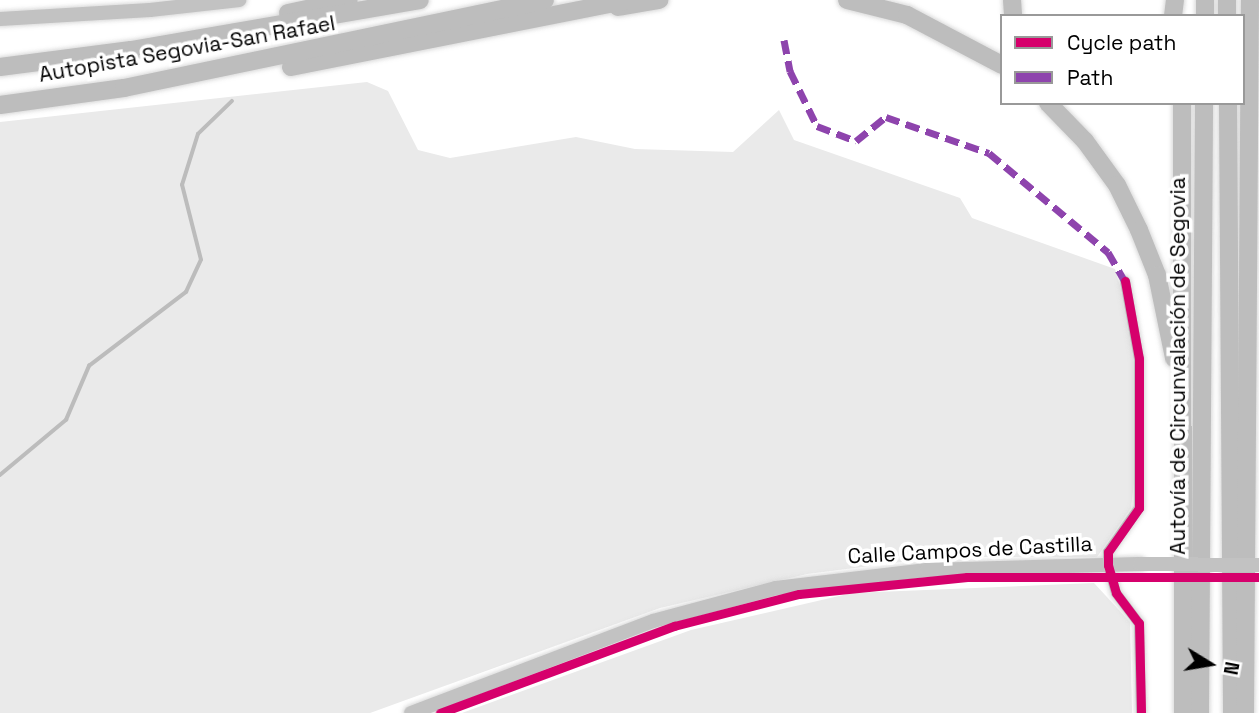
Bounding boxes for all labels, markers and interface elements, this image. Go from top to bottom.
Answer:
street label: Autopista Segovia-San Rafael [37,11,337,87]
legend [1000,14,1245,105]
text: Cycle path [1067,29,1176,56]
text: Path [1067,64,1113,91]
street label: Autovía de Circunvalación de Segovia [1165,177,1191,555]
street label: Calle Campos de Castilla [847,531,1093,569]
north arrow [1175,629,1245,699]
text: N [1218,659,1245,677]

